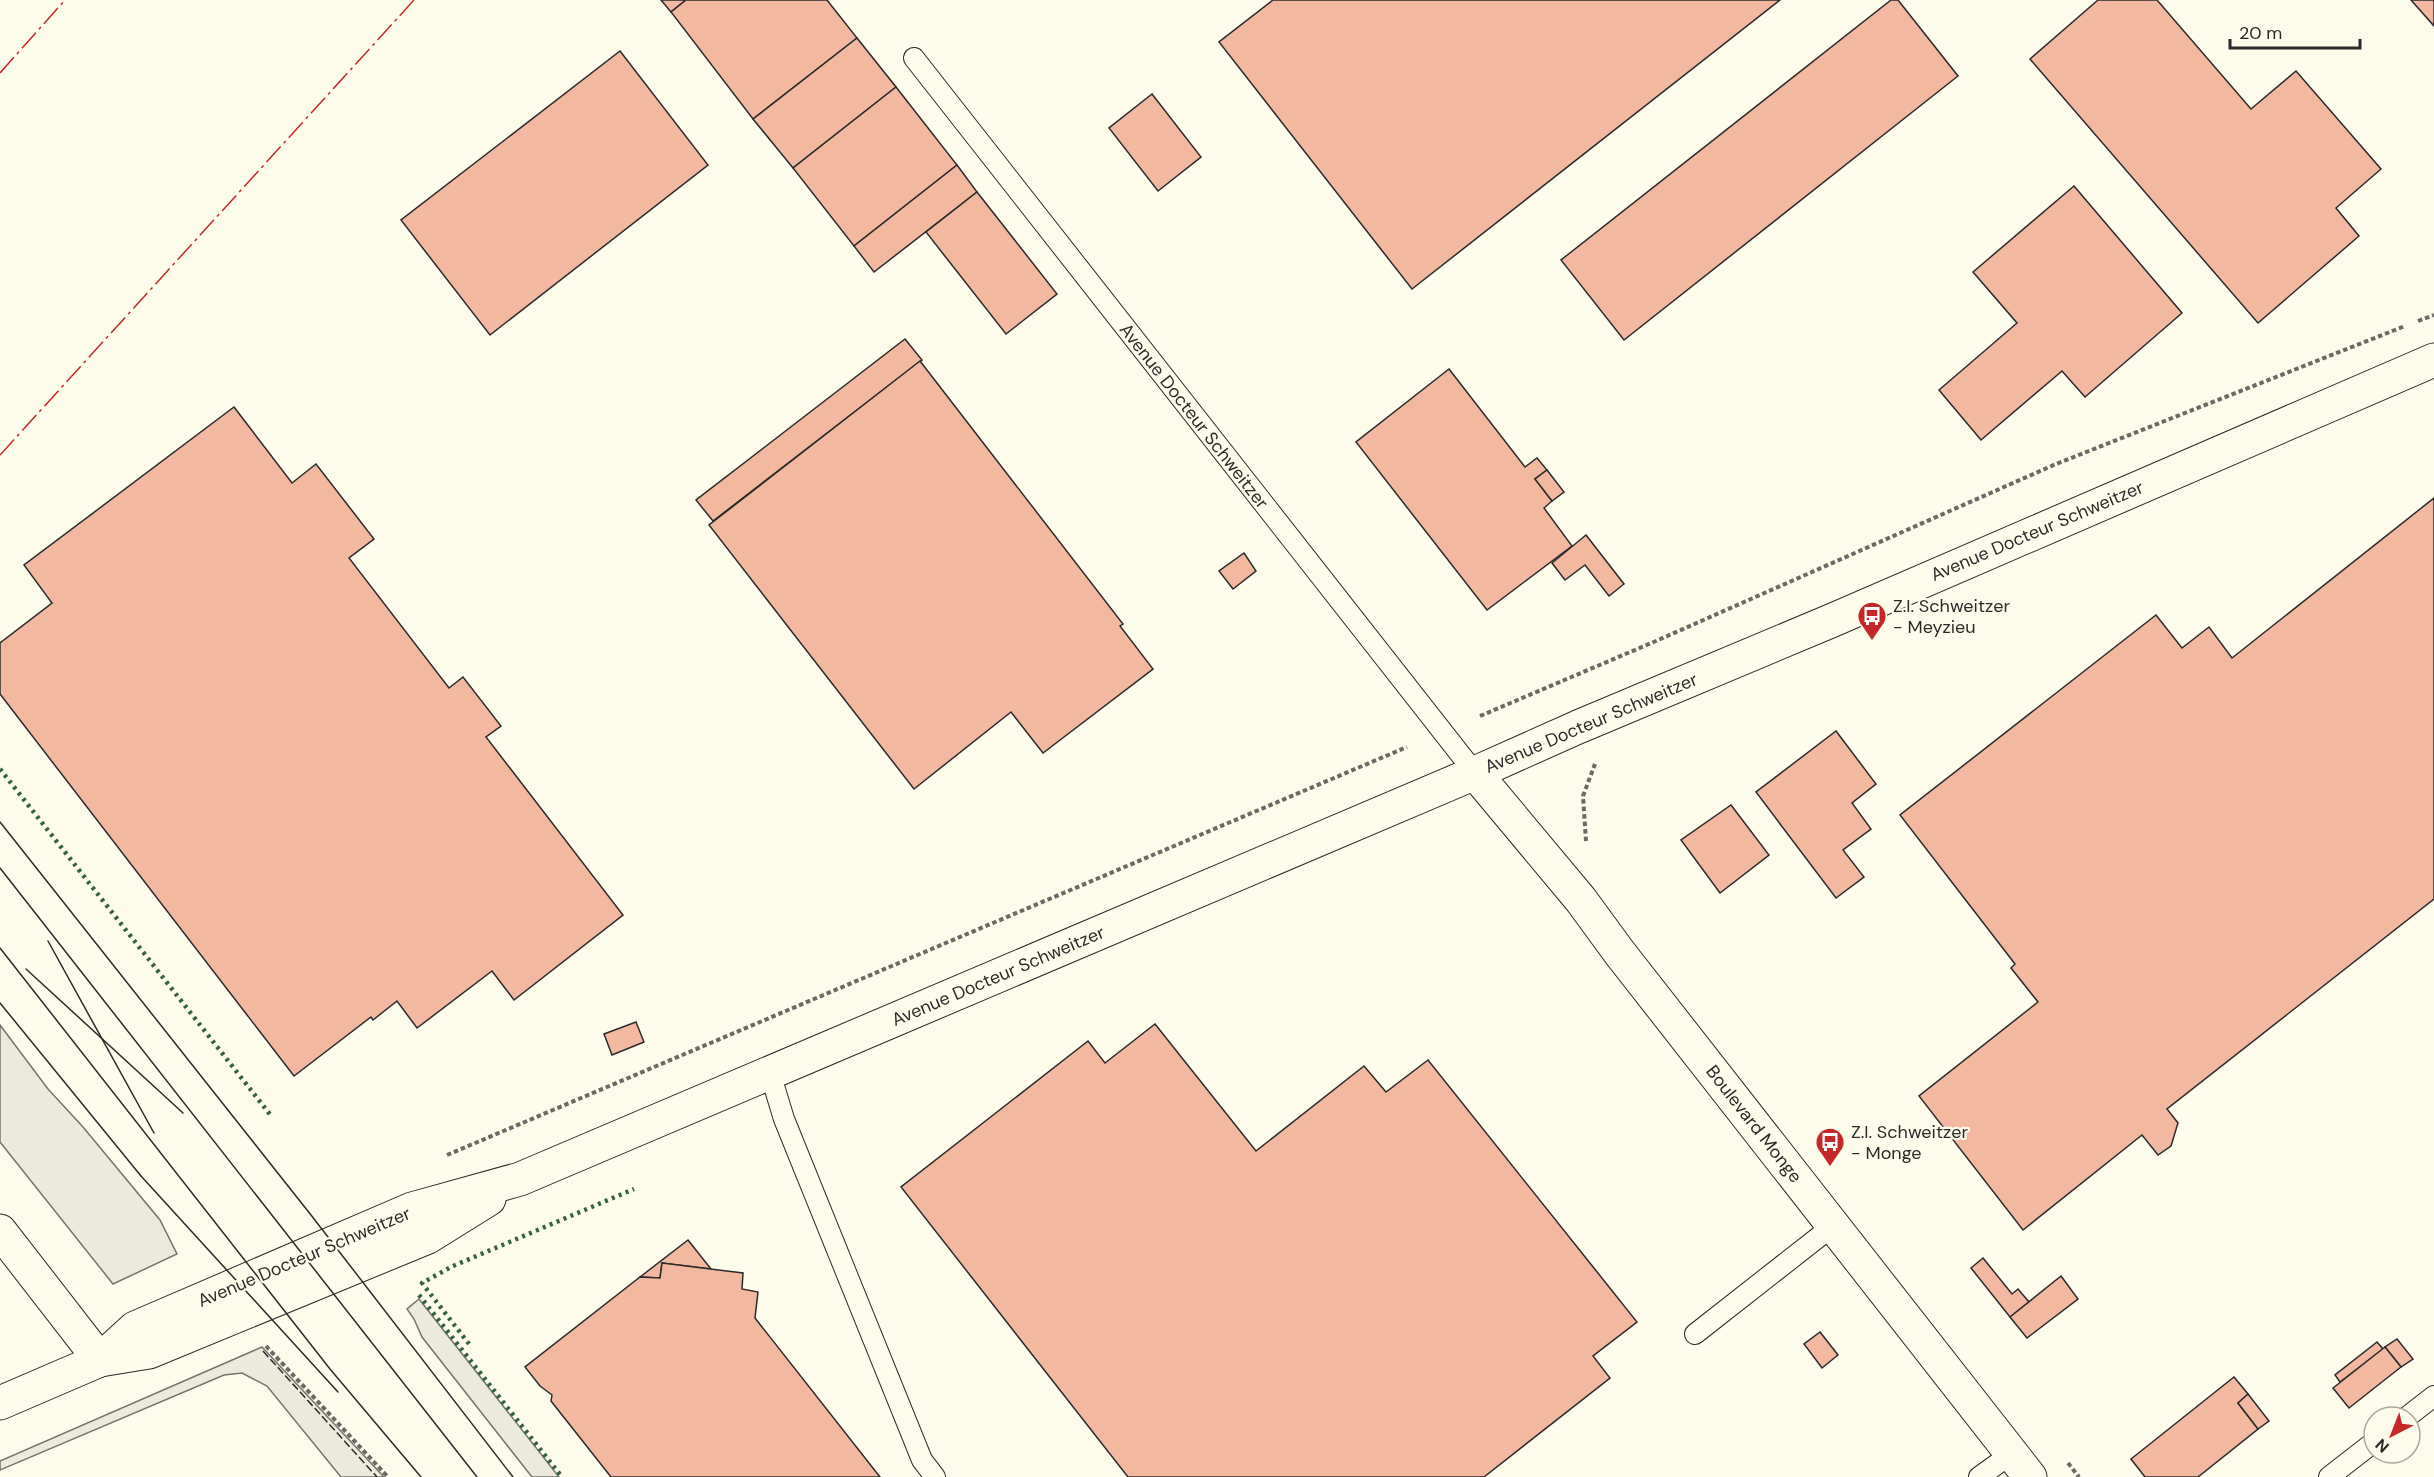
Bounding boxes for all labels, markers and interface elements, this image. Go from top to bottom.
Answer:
scale bar [2230,12,2360,50]
text: 20 m [2239,21,2282,45]
street label: Avenue Docteur Schweitzer [1114,318,1274,514]
street label: Avenue Docteur Schweitzer [1927,475,2147,587]
place label: Z.I. Schweitzer - Meyzieu [1893,594,2010,639]
bus stop icon: Z.I. Schweitzer - Meyzieu [1856,600,1888,642]
street label: Avenue Docteur Schweitzer [1481,667,1701,779]
street label: Avenue Docteur Schweitzer [888,920,1108,1032]
street label: Boulevard Monge [1701,1060,1807,1188]
place label: Z.I. Schweitzer - Monge [1851,1120,1968,1165]
bus stop icon: Z.I. Schweitzer - Monge [1814,1126,1846,1168]
street label: Avenue Docteur Schweitzer [194,1201,414,1313]
north arrow [2362,1405,2422,1465]
text: N [2371,1434,2394,1457]

